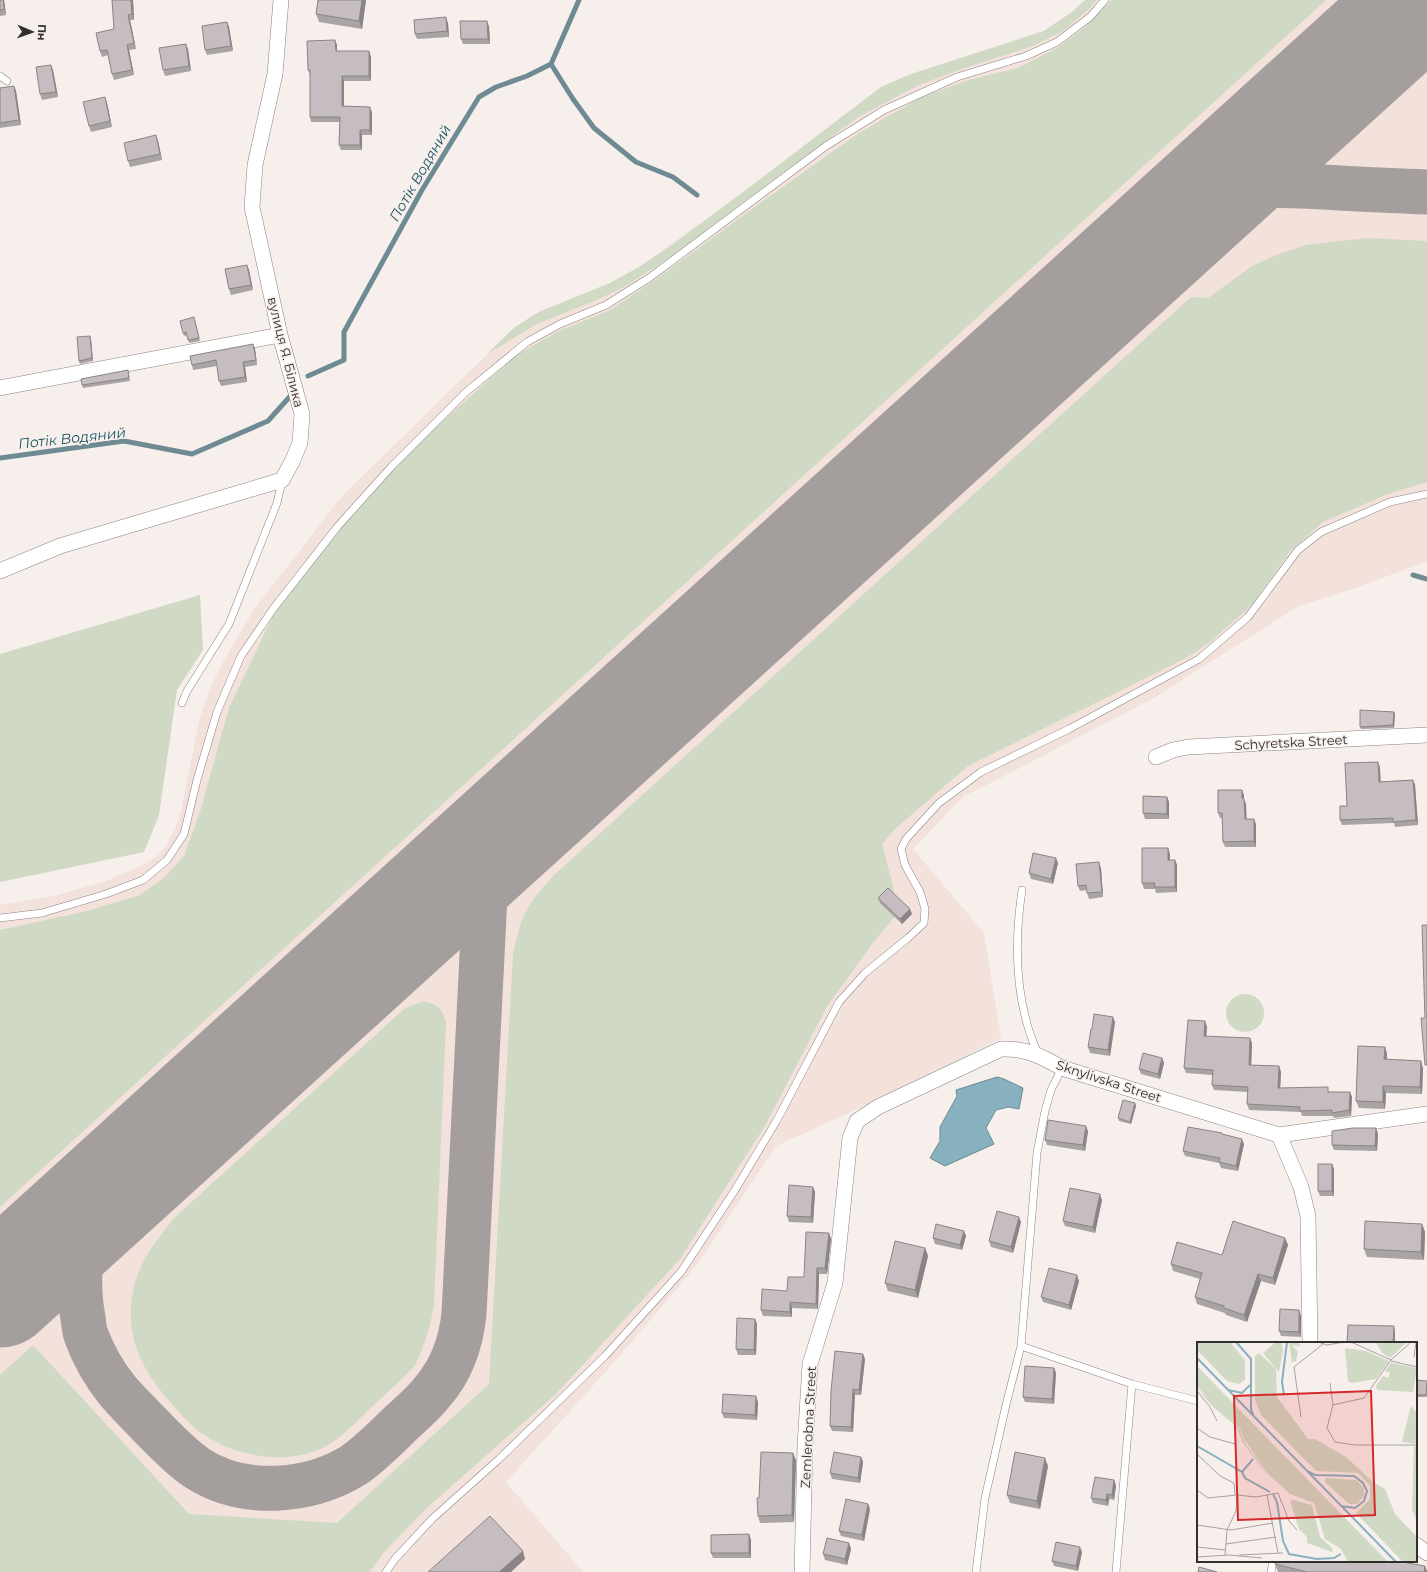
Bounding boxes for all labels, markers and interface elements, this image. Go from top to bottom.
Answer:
north arrow [12,12,52,52]
text: Пн [35,24,49,41]
water label: Потік Водяний [385,122,455,224]
street label: вулиця Я. Білика [265,295,307,409]
water label: Потік Водяний [17,423,127,453]
street label: Schyretska Street [1234,731,1348,753]
street label: Sknylivska Street [1054,1056,1164,1106]
inset map [1197,1342,1417,1562]
street label: Zemlerobna Street [797,1365,819,1489]

